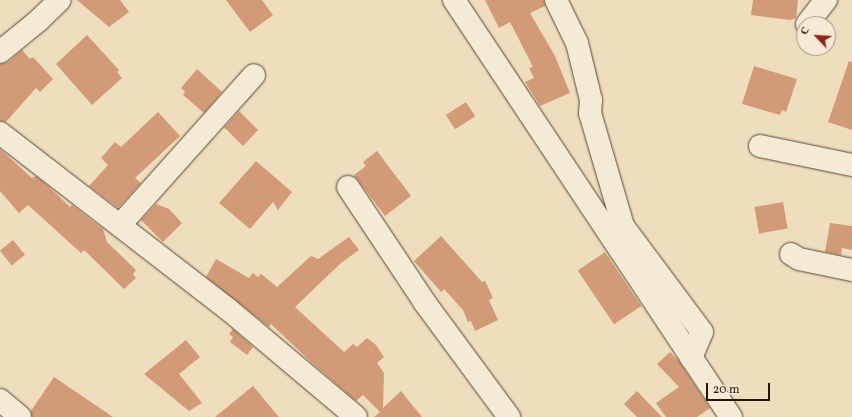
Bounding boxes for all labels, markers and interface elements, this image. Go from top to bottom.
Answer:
north arrow [796,16,836,56]
text: С [797,25,814,38]
scale bar [708,375,772,401]
text: 20 m [713,382,740,398]

